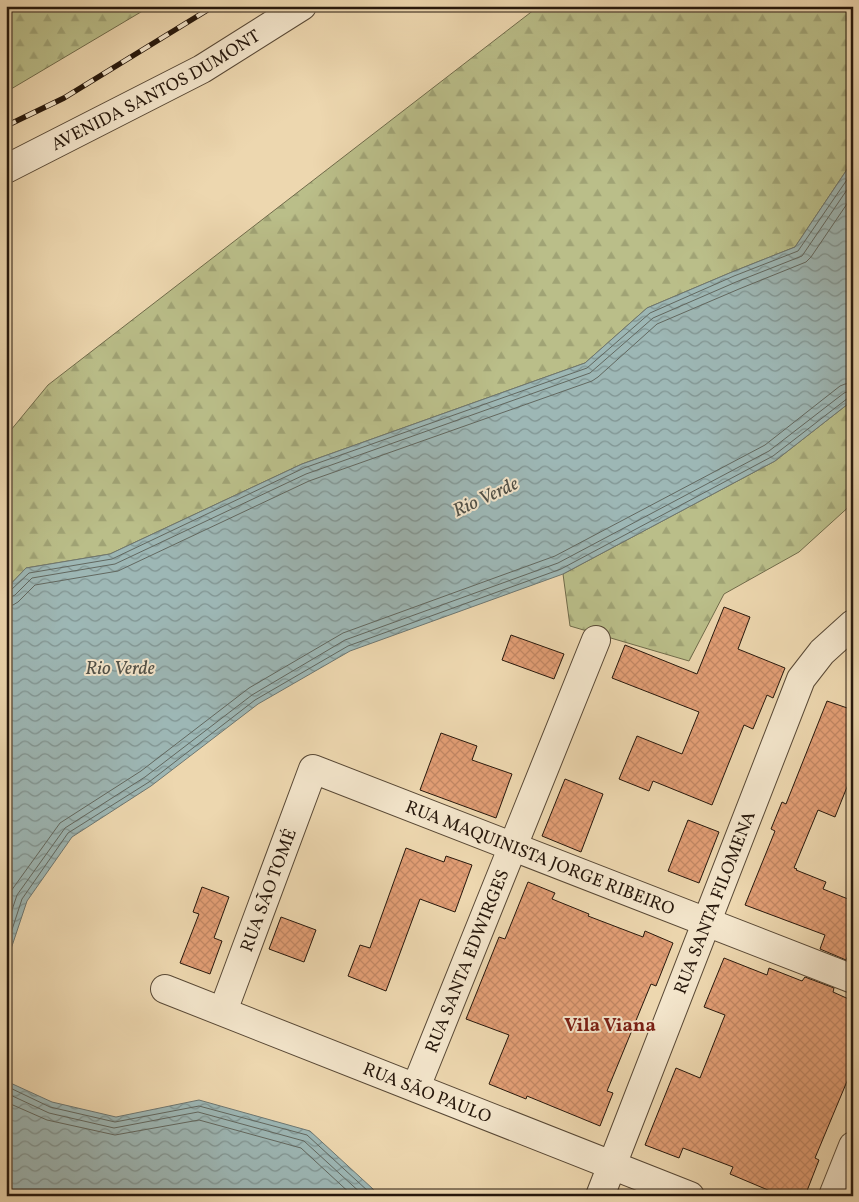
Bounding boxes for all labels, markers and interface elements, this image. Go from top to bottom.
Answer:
street label: AVENIDA SANTOS DUMONT [47,24,266,158]
water label: Rio Verde [449,471,523,524]
water label: Rio Verde [85,656,155,682]
street label: RUA MAQUINISTA JORGE RIBEIRO [401,795,678,922]
street label: RUA SANTA FILOMENA [669,807,763,998]
street label: RUA SÃO TOMÉ [235,825,304,956]
street label: RUA SANTA EDWIRGES [420,866,516,1057]
district label: Vila Viana [564,1013,656,1039]
street label: RUA SÃO PAULO [359,1057,495,1130]

